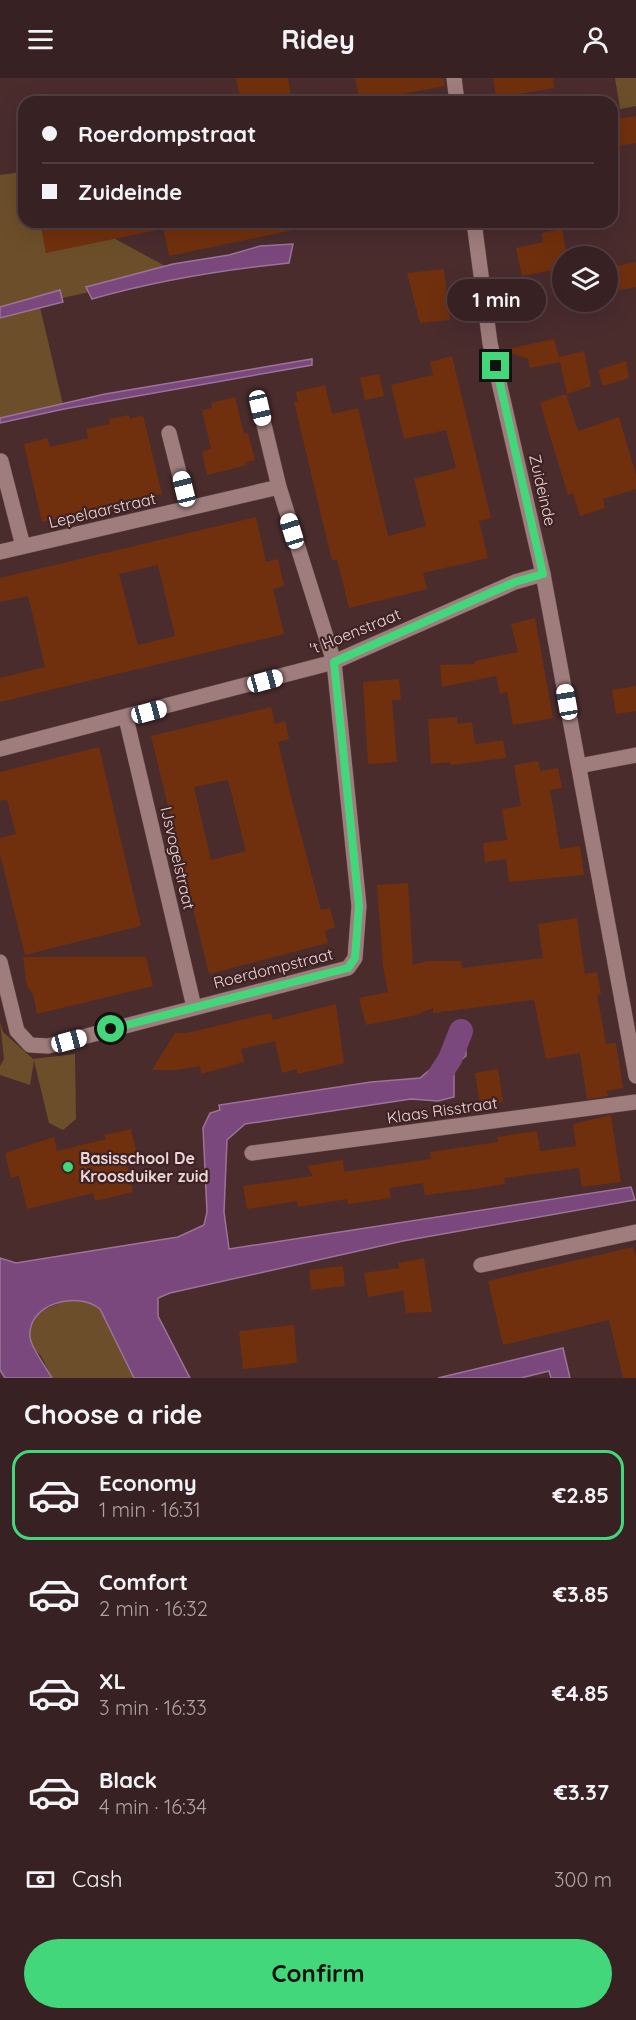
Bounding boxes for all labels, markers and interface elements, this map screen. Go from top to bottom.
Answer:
text: Ridey [281,22,355,56]
icon: menu [24,23,57,56]
icon: person [579,23,612,56]
text: Roerdompstraat [78,120,256,148]
text: Zuideinde [78,178,182,206]
map controls [552,246,618,312]
button: layers [552,246,618,312]
callout: 1 min [446,279,546,321]
text: 1 min [472,287,521,312]
route end [482,352,509,379]
car [247,388,273,428]
street label: Zuideinde [525,452,561,528]
car [171,469,197,509]
street label: Lepelaarstraat [46,488,158,532]
car [278,511,306,551]
street label: 't Hoenstraat [307,604,403,658]
car [245,668,285,694]
car [555,683,579,721]
car [129,699,169,725]
street label: IJsvogelstraat [156,805,200,911]
street label: Roerdompstraat [211,943,335,993]
route start [97,1015,124,1042]
car [49,1028,89,1054]
street label: Klaas Risstraat [385,1092,499,1128]
place label: Basisschool De Kroosduiker zuid [80,1148,209,1186]
marker: Basisschool De Kroosduiker zuid [61,1160,75,1174]
text: Choose a ride [24,1397,202,1431]
icon: car [27,1468,81,1522]
text: Economy [99,1469,197,1497]
text: €2.85 [552,1481,609,1509]
text: 1 min · 16:31 [99,1497,201,1522]
icon: car [27,1567,81,1621]
text: Comfort [99,1568,188,1596]
text: €3.85 [553,1580,609,1608]
text: 2 min · 16:32 [99,1596,208,1621]
icon: car [27,1666,81,1720]
text: XL [99,1667,126,1695]
text: €4.85 [552,1679,609,1707]
text: 3 min · 16:33 [99,1695,207,1720]
icon: car [27,1765,81,1819]
text: Black [99,1766,157,1794]
text: €3.37 [554,1778,609,1806]
text: 4 min · 16:34 [99,1794,207,1819]
icon: cash [24,1863,57,1896]
text: Cash [72,1865,123,1893]
text: 300 m [554,1867,612,1892]
button: Confirm [24,1939,612,2008]

